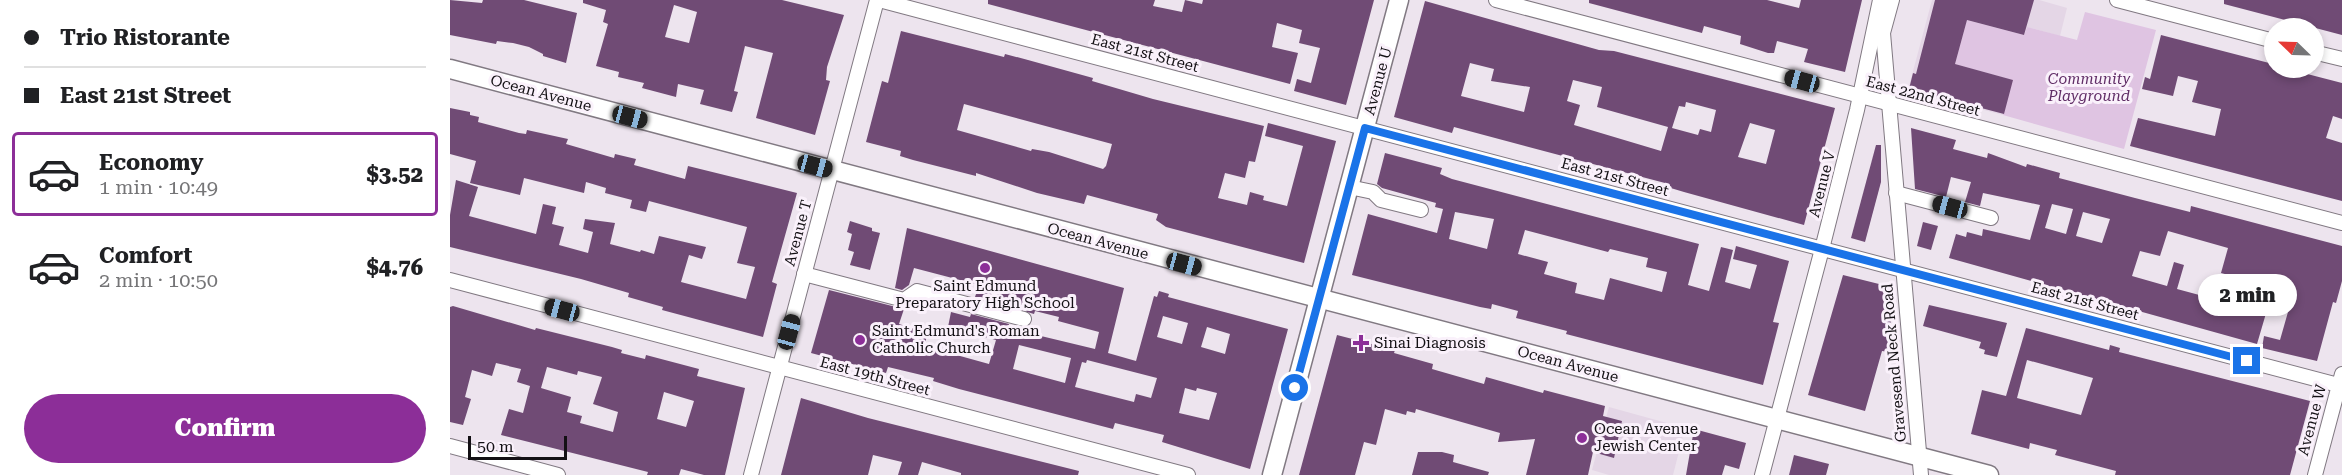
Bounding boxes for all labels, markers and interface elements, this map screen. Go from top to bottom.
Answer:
north arrow [2264,18,2324,78]
map controls [2264,18,2324,78]
text: Trio Ristorante [60,25,230,50]
street label: East 21st Street [1089,30,1201,76]
street label: Avenue U [1360,45,1396,117]
car [1782,68,1822,94]
park label: Community Playground [2047,70,2131,105]
street label: Ocean Avenue [488,71,594,115]
street label: East 22nd Street [1864,72,1982,120]
text: East 21st Street [60,83,231,108]
car [610,104,650,130]
icon: car [27,147,81,201]
street label: Avenue V [1805,148,1839,219]
text: Economy [99,150,203,175]
car [795,153,835,179]
street label: East 21st Street [1559,154,1671,200]
text: $3.52 [366,162,423,187]
text: 1 min · 10:49 [99,175,218,199]
car [1930,194,1970,220]
street label: Avenue T [781,198,815,268]
street label: Ocean Avenue [1045,219,1151,263]
icon: car [27,240,81,294]
text: Comfort [99,243,192,268]
car [1164,251,1204,277]
text: $4.76 [366,255,423,280]
marker: Saint Edmund Preparatory High School [978,261,992,275]
text: 2 min · 10:50 [99,268,218,292]
callout: 2 min [2198,274,2296,316]
place label: Saint Edmund Preparatory High School [895,277,1075,312]
street label: East 21st Street [2029,278,2141,324]
street label: Gravesend Neck Road [1878,283,1910,443]
text: 2 min [2219,283,2276,307]
car [542,297,582,323]
car [776,312,802,352]
place label: Saint Edmund's Roman Catholic Church [872,322,1040,357]
marker: Saint Edmund's Roman Catholic Church [853,333,867,347]
marker: Sinai Diagnosis [1352,334,1370,352]
place label: Sinai Diagnosis [1374,334,1486,352]
street label: Ocean Avenue [1515,342,1621,386]
route end [2233,347,2260,374]
street label: East 19th Street [818,353,932,399]
route start [1281,374,1308,401]
street label: Avenue W [2294,382,2330,457]
button: Confirm [24,394,426,463]
place label: Ocean Avenue Jewish Center [1594,420,1698,455]
marker: Ocean Avenue Jewish Center [1575,431,1589,445]
scale bar [468,433,567,460]
text: 50 m [477,437,514,456]

